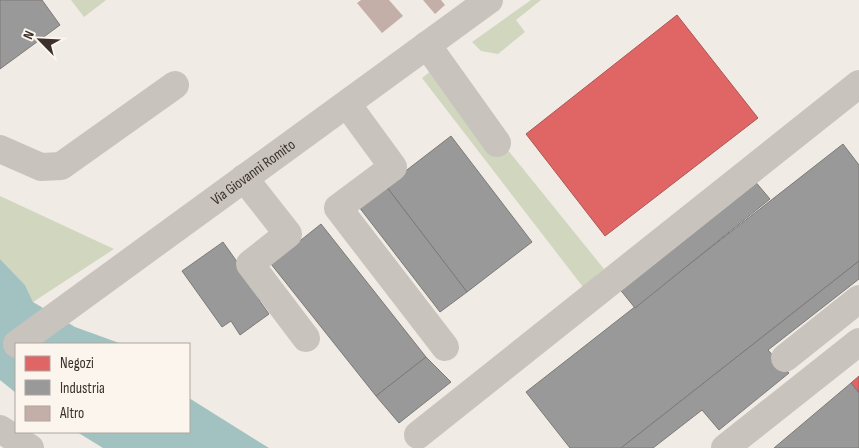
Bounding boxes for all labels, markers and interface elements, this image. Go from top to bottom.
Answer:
north arrow [15,15,65,65]
text: N [19,28,38,42]
street label: Via Giovanni Romito [207,135,299,209]
legend [15,343,190,433]
text: Negozi [60,354,94,373]
text: Industria [60,379,105,398]
text: Altro [59,404,84,423]

